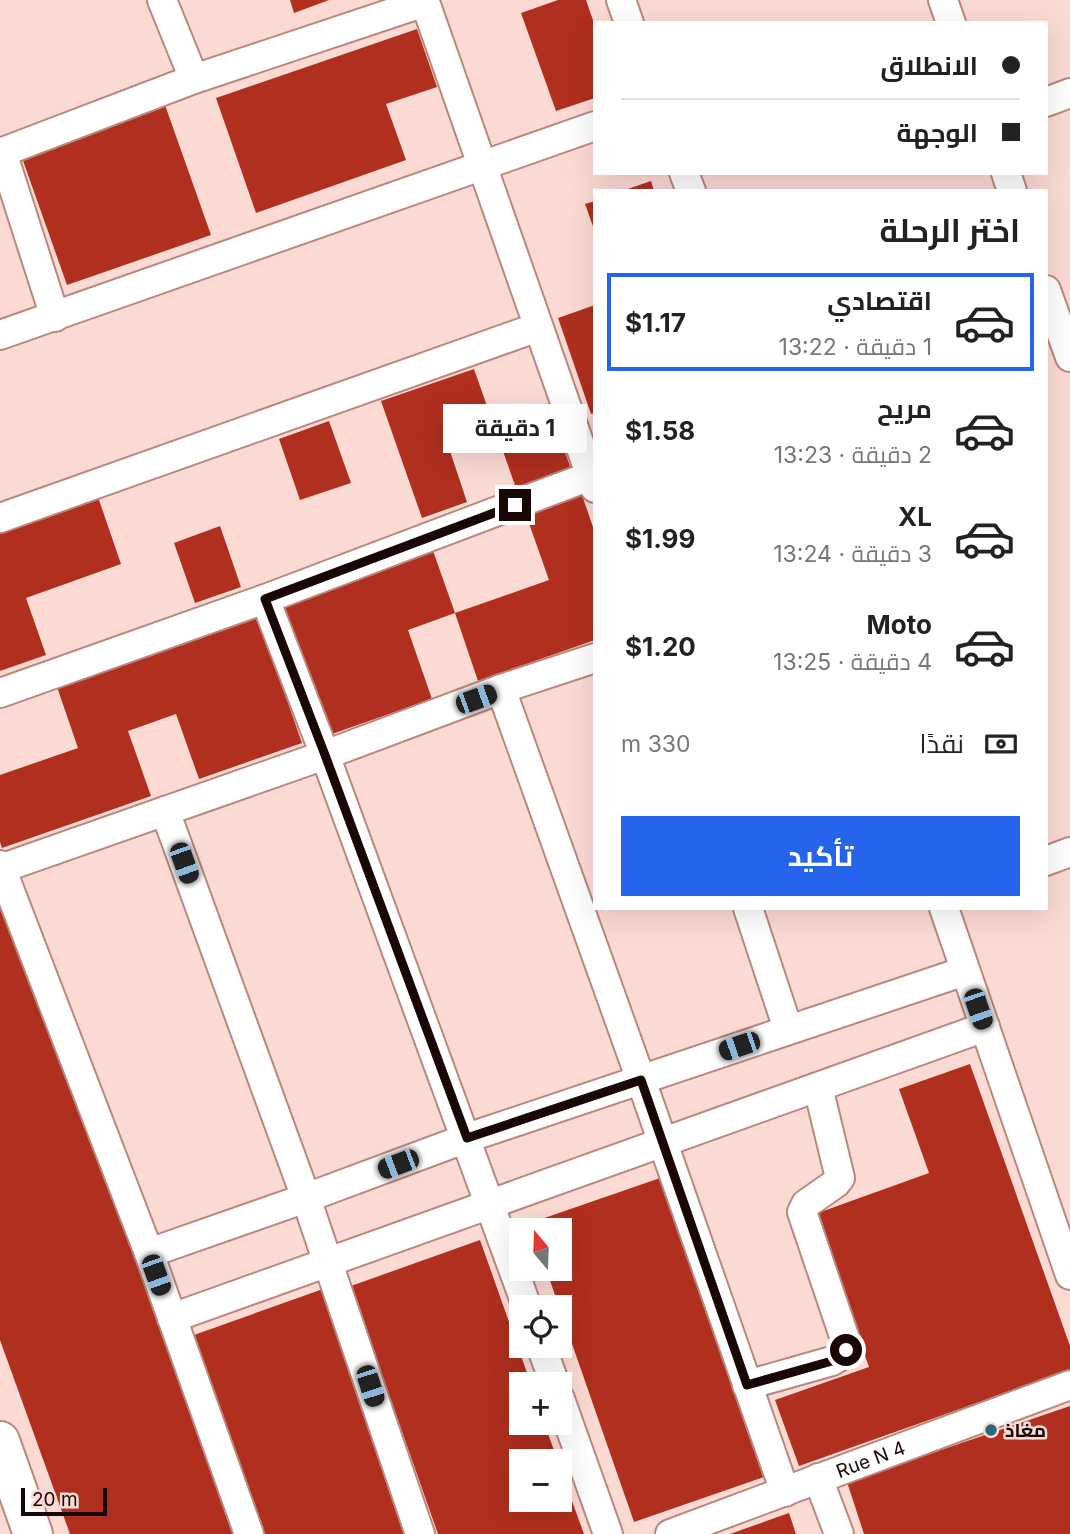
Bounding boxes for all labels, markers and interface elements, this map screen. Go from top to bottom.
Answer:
text: الانطلاق [880,50,978,81]
text: الوجهة [897,117,978,148]
text: اختر الرحلة [879,211,1020,250]
text: اقتصادي [827,285,932,316]
icon: car [953,291,1016,354]
text: $1.17 [625,307,686,338]
text: 1 دقيقة · 13:22 [779,333,932,361]
text: مريح [877,393,932,424]
icon: car [953,399,1016,462]
callout: 1 دقيقة [443,404,587,452]
text: 1 دقيقة [475,414,555,442]
text: $1.58 [625,415,695,446]
text: 2 دقيقة · 13:23 [774,441,932,469]
route end [499,489,531,521]
text: XL [898,501,932,532]
icon: car [953,507,1016,570]
text: $1.99 [625,523,695,554]
text: 3 دقيقة · 13:24 [773,540,932,568]
text: Moto [867,609,932,640]
icon: car [953,615,1016,678]
text: $1.20 [625,631,696,662]
text: 4 دقيقة · 13:25 [773,648,932,676]
car [453,682,500,716]
icon: cash [982,725,1020,763]
text: نقدًا [920,728,964,759]
text: 330 m [621,730,691,758]
button: تأكيد [621,816,1020,896]
car [167,840,202,886]
car [962,986,995,1032]
car [716,1029,763,1063]
car [375,1147,422,1181]
north arrow [509,1218,572,1281]
map controls [509,1218,572,1512]
car [139,1252,174,1298]
button: locate [509,1295,572,1358]
route start [830,1334,862,1366]
car [354,1363,387,1409]
button: + [509,1372,572,1435]
place label: مغاذ [1005,1419,1046,1442]
marker: مغاذ [983,1422,999,1438]
street label: Rue N 4 [833,1436,908,1483]
button: − [509,1449,572,1512]
scale bar [21,1485,107,1517]
text: 20 m [32,1488,78,1511]

